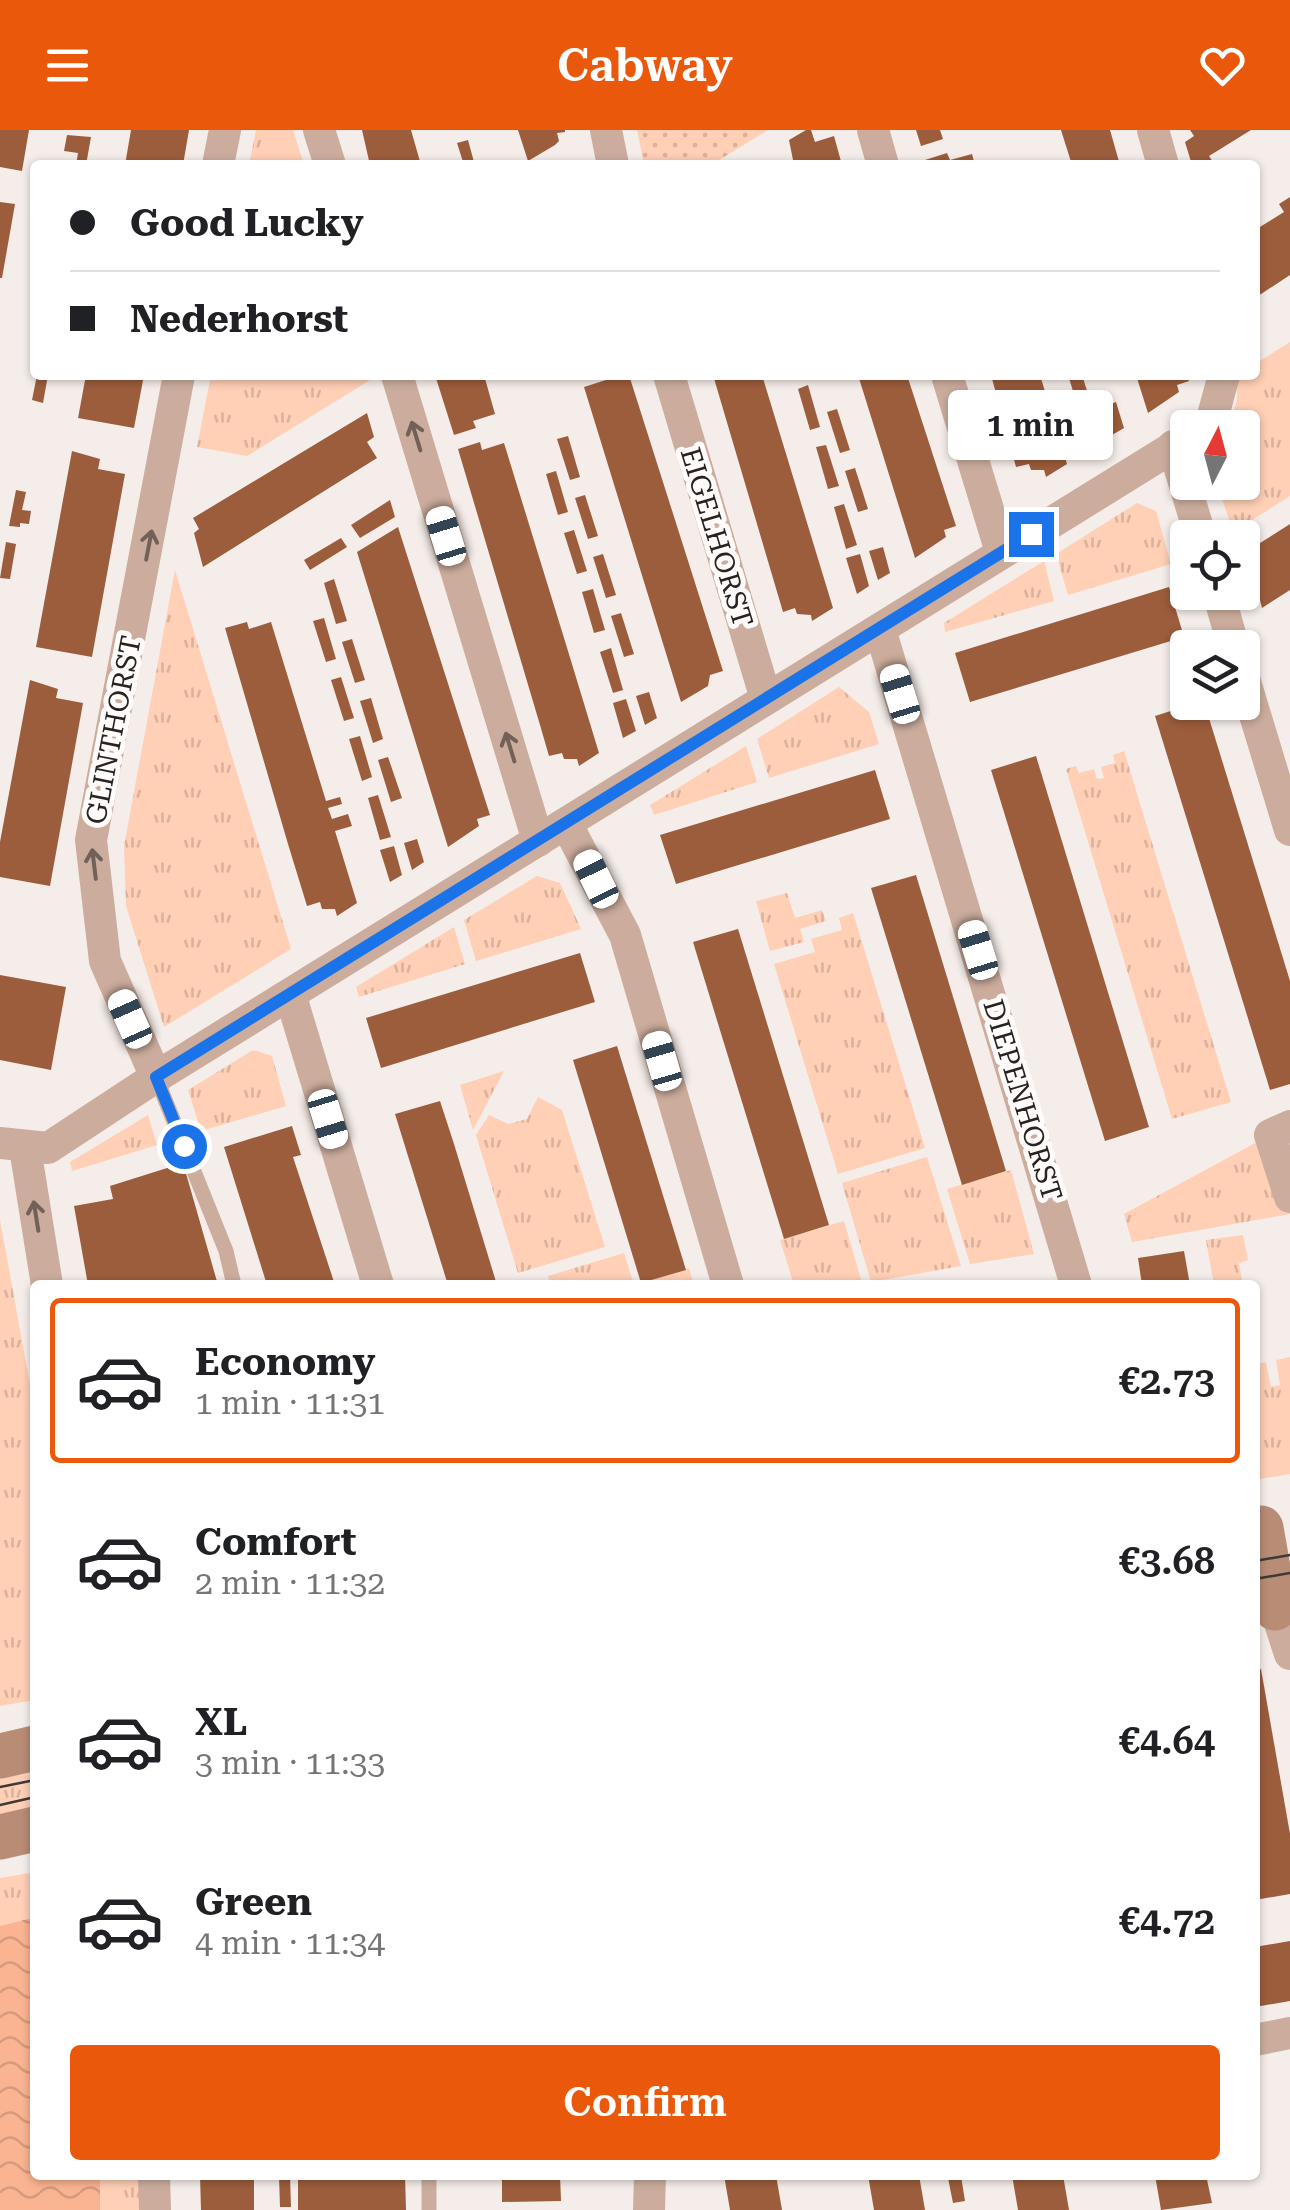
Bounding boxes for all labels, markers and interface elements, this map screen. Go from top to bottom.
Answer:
icon: menu [40,38,95,93]
icon: heart [1195,38,1250,93]
text: Cabway [557,39,733,92]
text: Good Lucky [130,201,364,245]
text: Nederhorst [130,297,348,341]
callout: 1 min [948,389,1114,459]
text: 1 min [986,406,1075,444]
north arrow [1170,410,1260,500]
map controls [1170,410,1260,720]
one-way arrow [406,421,424,452]
street label: EIGELHORST [674,443,760,631]
car [423,503,469,569]
route end [1009,512,1054,557]
button: locate [1170,520,1260,610]
one-way arrow [140,530,159,562]
button: layers [1170,630,1260,720]
street label: GLINTHORST [79,633,148,827]
car [877,661,923,727]
one-way arrow [500,732,518,763]
car [569,845,623,913]
one-way arrow [84,848,103,881]
car [955,917,1001,983]
car [104,985,156,1053]
street label: DIEPENHORST [976,995,1069,1205]
car [639,1028,685,1094]
car [305,1086,351,1152]
route start [162,1124,207,1169]
one-way arrow [26,1201,45,1233]
icon: car [75,1336,165,1426]
text: Economy [195,1340,375,1384]
text: €2.73 [1119,1359,1215,1403]
text: 1 min · 11:31 [195,1384,385,1422]
icon: car [75,1516,165,1606]
text: Comfort [195,1520,356,1564]
text: €3.68 [1119,1539,1215,1583]
text: 2 min · 11:32 [195,1564,385,1602]
icon: car [75,1696,165,1786]
text: XL [195,1700,247,1744]
text: €4.64 [1119,1719,1215,1763]
text: 3 min · 11:33 [195,1744,385,1782]
icon: car [75,1876,165,1966]
text: Green [195,1880,312,1924]
text: €4.72 [1119,1899,1215,1943]
text: 4 min · 11:34 [195,1924,385,1962]
button: Confirm [70,2045,1220,2160]

